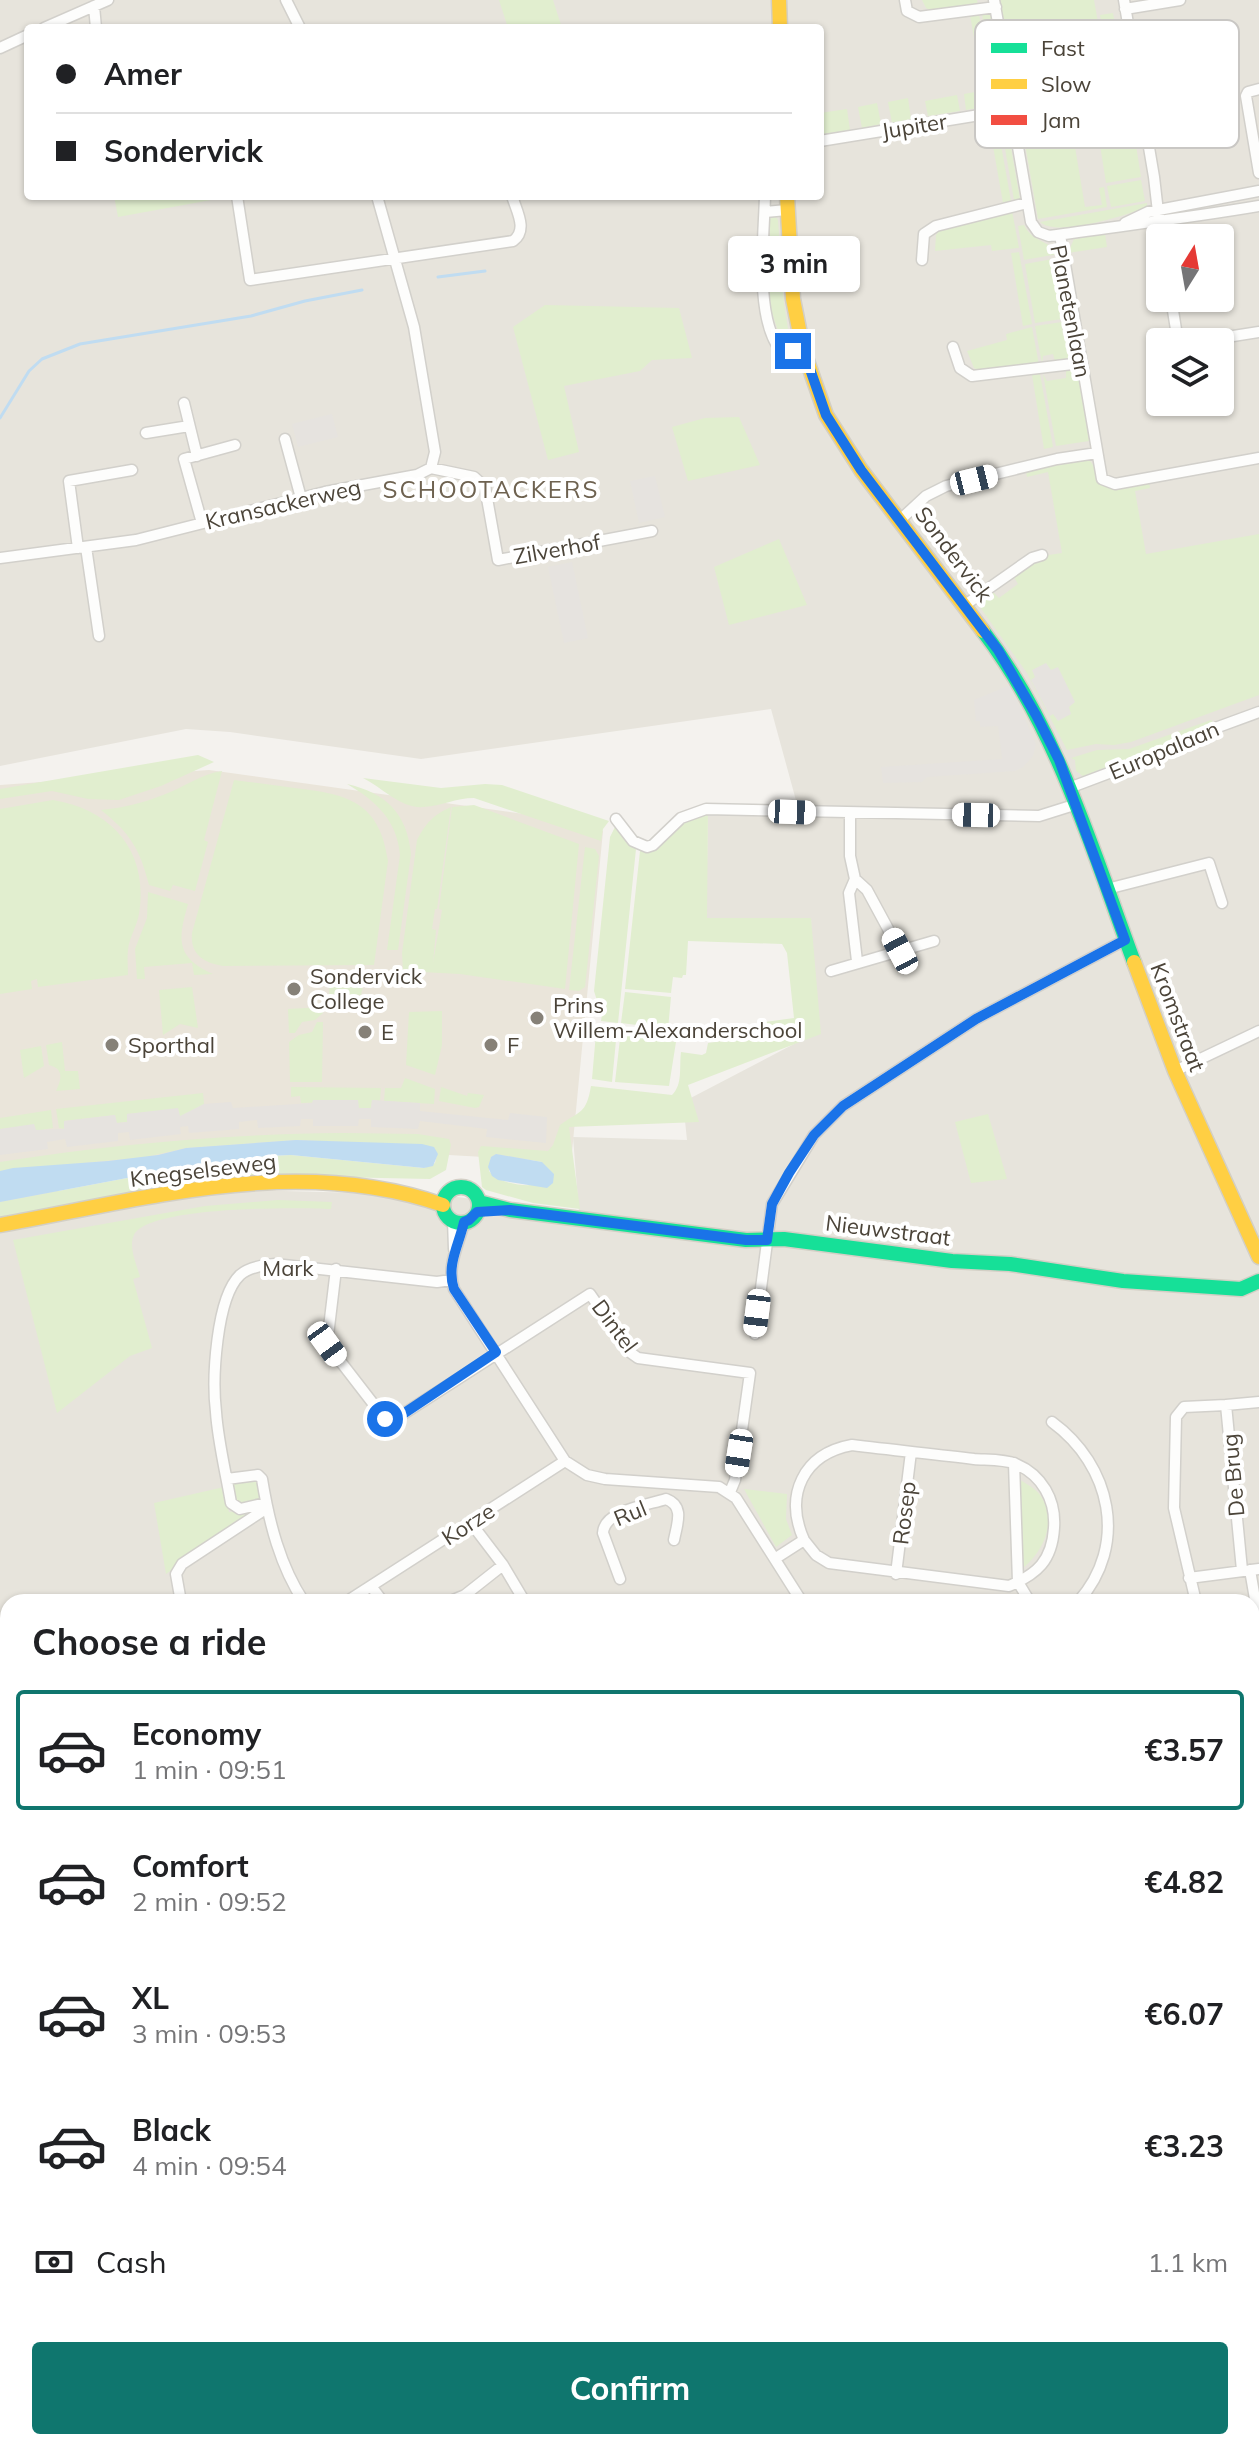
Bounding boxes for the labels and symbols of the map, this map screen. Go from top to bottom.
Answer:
legend [975,20,1239,148]
text: Fast [1041,34,1085,62]
text: Slow [1041,70,1091,98]
text: Jam [1041,106,1081,134]
street label: Jupiter [879,107,949,145]
north arrow [1146,224,1234,312]
callout: 3 min [727,235,859,291]
street label: Planetenlaan [1044,242,1098,380]
route end [775,333,811,369]
car [948,463,1000,497]
street label: Kransackerweg [202,472,364,536]
district label: SCHOOTACKERS [382,474,600,504]
street label: Sondervick [909,501,999,608]
street label: Zilverhof [511,527,603,570]
street label: Europalaan [1105,714,1223,786]
car [768,799,816,825]
car [952,803,1000,827]
car [878,924,922,978]
street label: Kromstraat [1144,959,1212,1076]
place label: Sondervick College [310,962,423,1015]
marker: Sondervick College [285,980,303,998]
place label: Prins Willem-Alexanderschool [553,991,803,1044]
marker: Prins Willem-Alexanderschool [528,1009,546,1027]
place label: E [381,1018,394,1046]
marker: E [356,1023,374,1041]
place label: Sporthal [128,1031,215,1059]
place label: F [507,1031,519,1059]
marker: Sporthal [103,1036,121,1054]
marker: F [482,1036,500,1054]
street label: Knegselseweg [128,1147,278,1193]
street label: Nieuwstraat [824,1208,952,1252]
street label: Mark [262,1254,314,1282]
car [742,1288,772,1338]
street label: Dintel [586,1294,644,1358]
car [303,1318,351,1370]
route start [367,1401,403,1437]
car [723,1427,755,1479]
street label: De Brug [1215,1432,1251,1518]
street label: Rosep [886,1480,922,1546]
street label: Rul [609,1494,651,1532]
street label: Korze [436,1497,500,1551]

